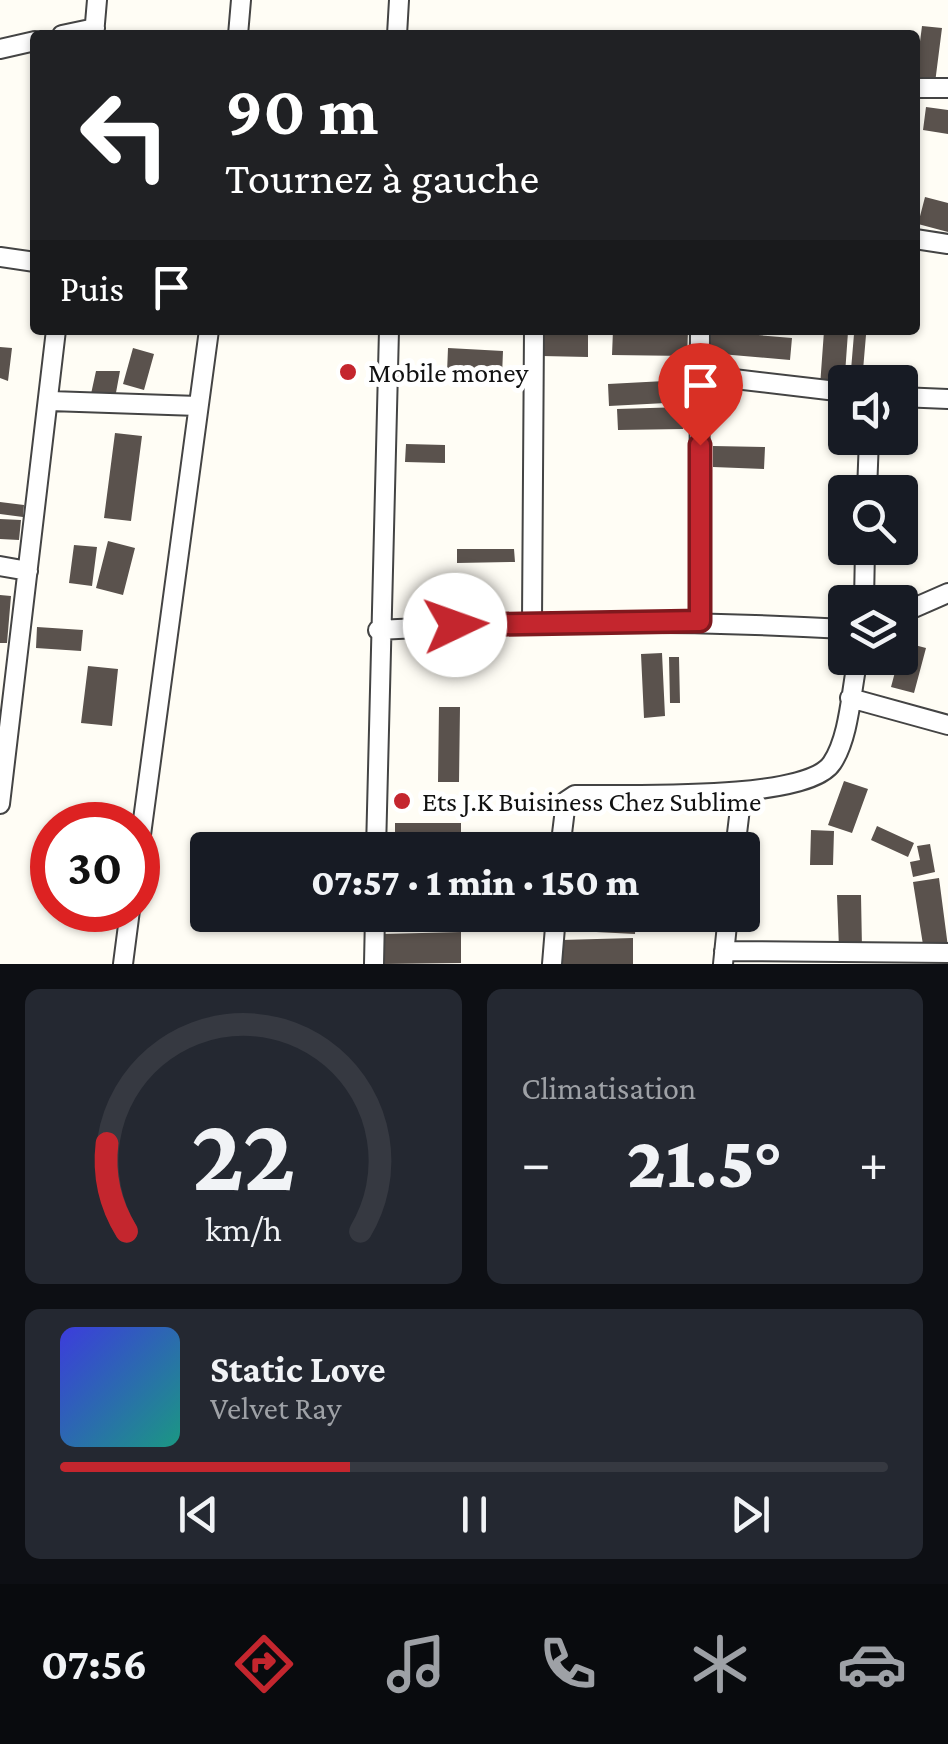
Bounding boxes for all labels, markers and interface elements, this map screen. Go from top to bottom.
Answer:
icon: left [60,70,190,200]
text: 90 m [225,71,378,149]
text: Tournez à gauche [225,153,539,203]
icon: arrive [144,260,199,315]
text: Puis [60,267,124,309]
pin [658,343,743,446]
place label: Mobile money [368,357,529,388]
icon: arrive [673,358,728,413]
marker: Mobile money [337,361,359,383]
map controls [828,365,918,675]
button: sound [828,365,918,455]
button: search [828,475,918,565]
position arrow [403,573,507,677]
button: layers [828,585,918,675]
place label: Ets J.K Buisiness Chez Sublime [422,786,761,817]
marker: Ets J.K Buisiness Chez Sublime [391,790,413,812]
speed limit sign: 30 [30,802,160,932]
text: 07:57 · 1 min · 150 m [311,861,639,903]
text: Climatisation [522,1070,696,1106]
text: 22 [191,1096,296,1211]
text: 21.5° [627,1120,783,1203]
text: − [522,1132,551,1193]
text: + [859,1132,888,1193]
text: km/h [205,1209,282,1249]
text: Static Love [210,1348,386,1390]
text: Velvet Ray [210,1390,341,1426]
icon: previous [171,1487,226,1542]
icon: pause [447,1487,502,1542]
icon: next [723,1487,778,1542]
icon: directions [229,1629,299,1699]
icon: music [381,1629,451,1699]
icon: phone [533,1629,603,1699]
icon: climate [685,1629,755,1699]
icon: car [837,1629,907,1699]
text: 07:56 [41,1639,147,1689]

